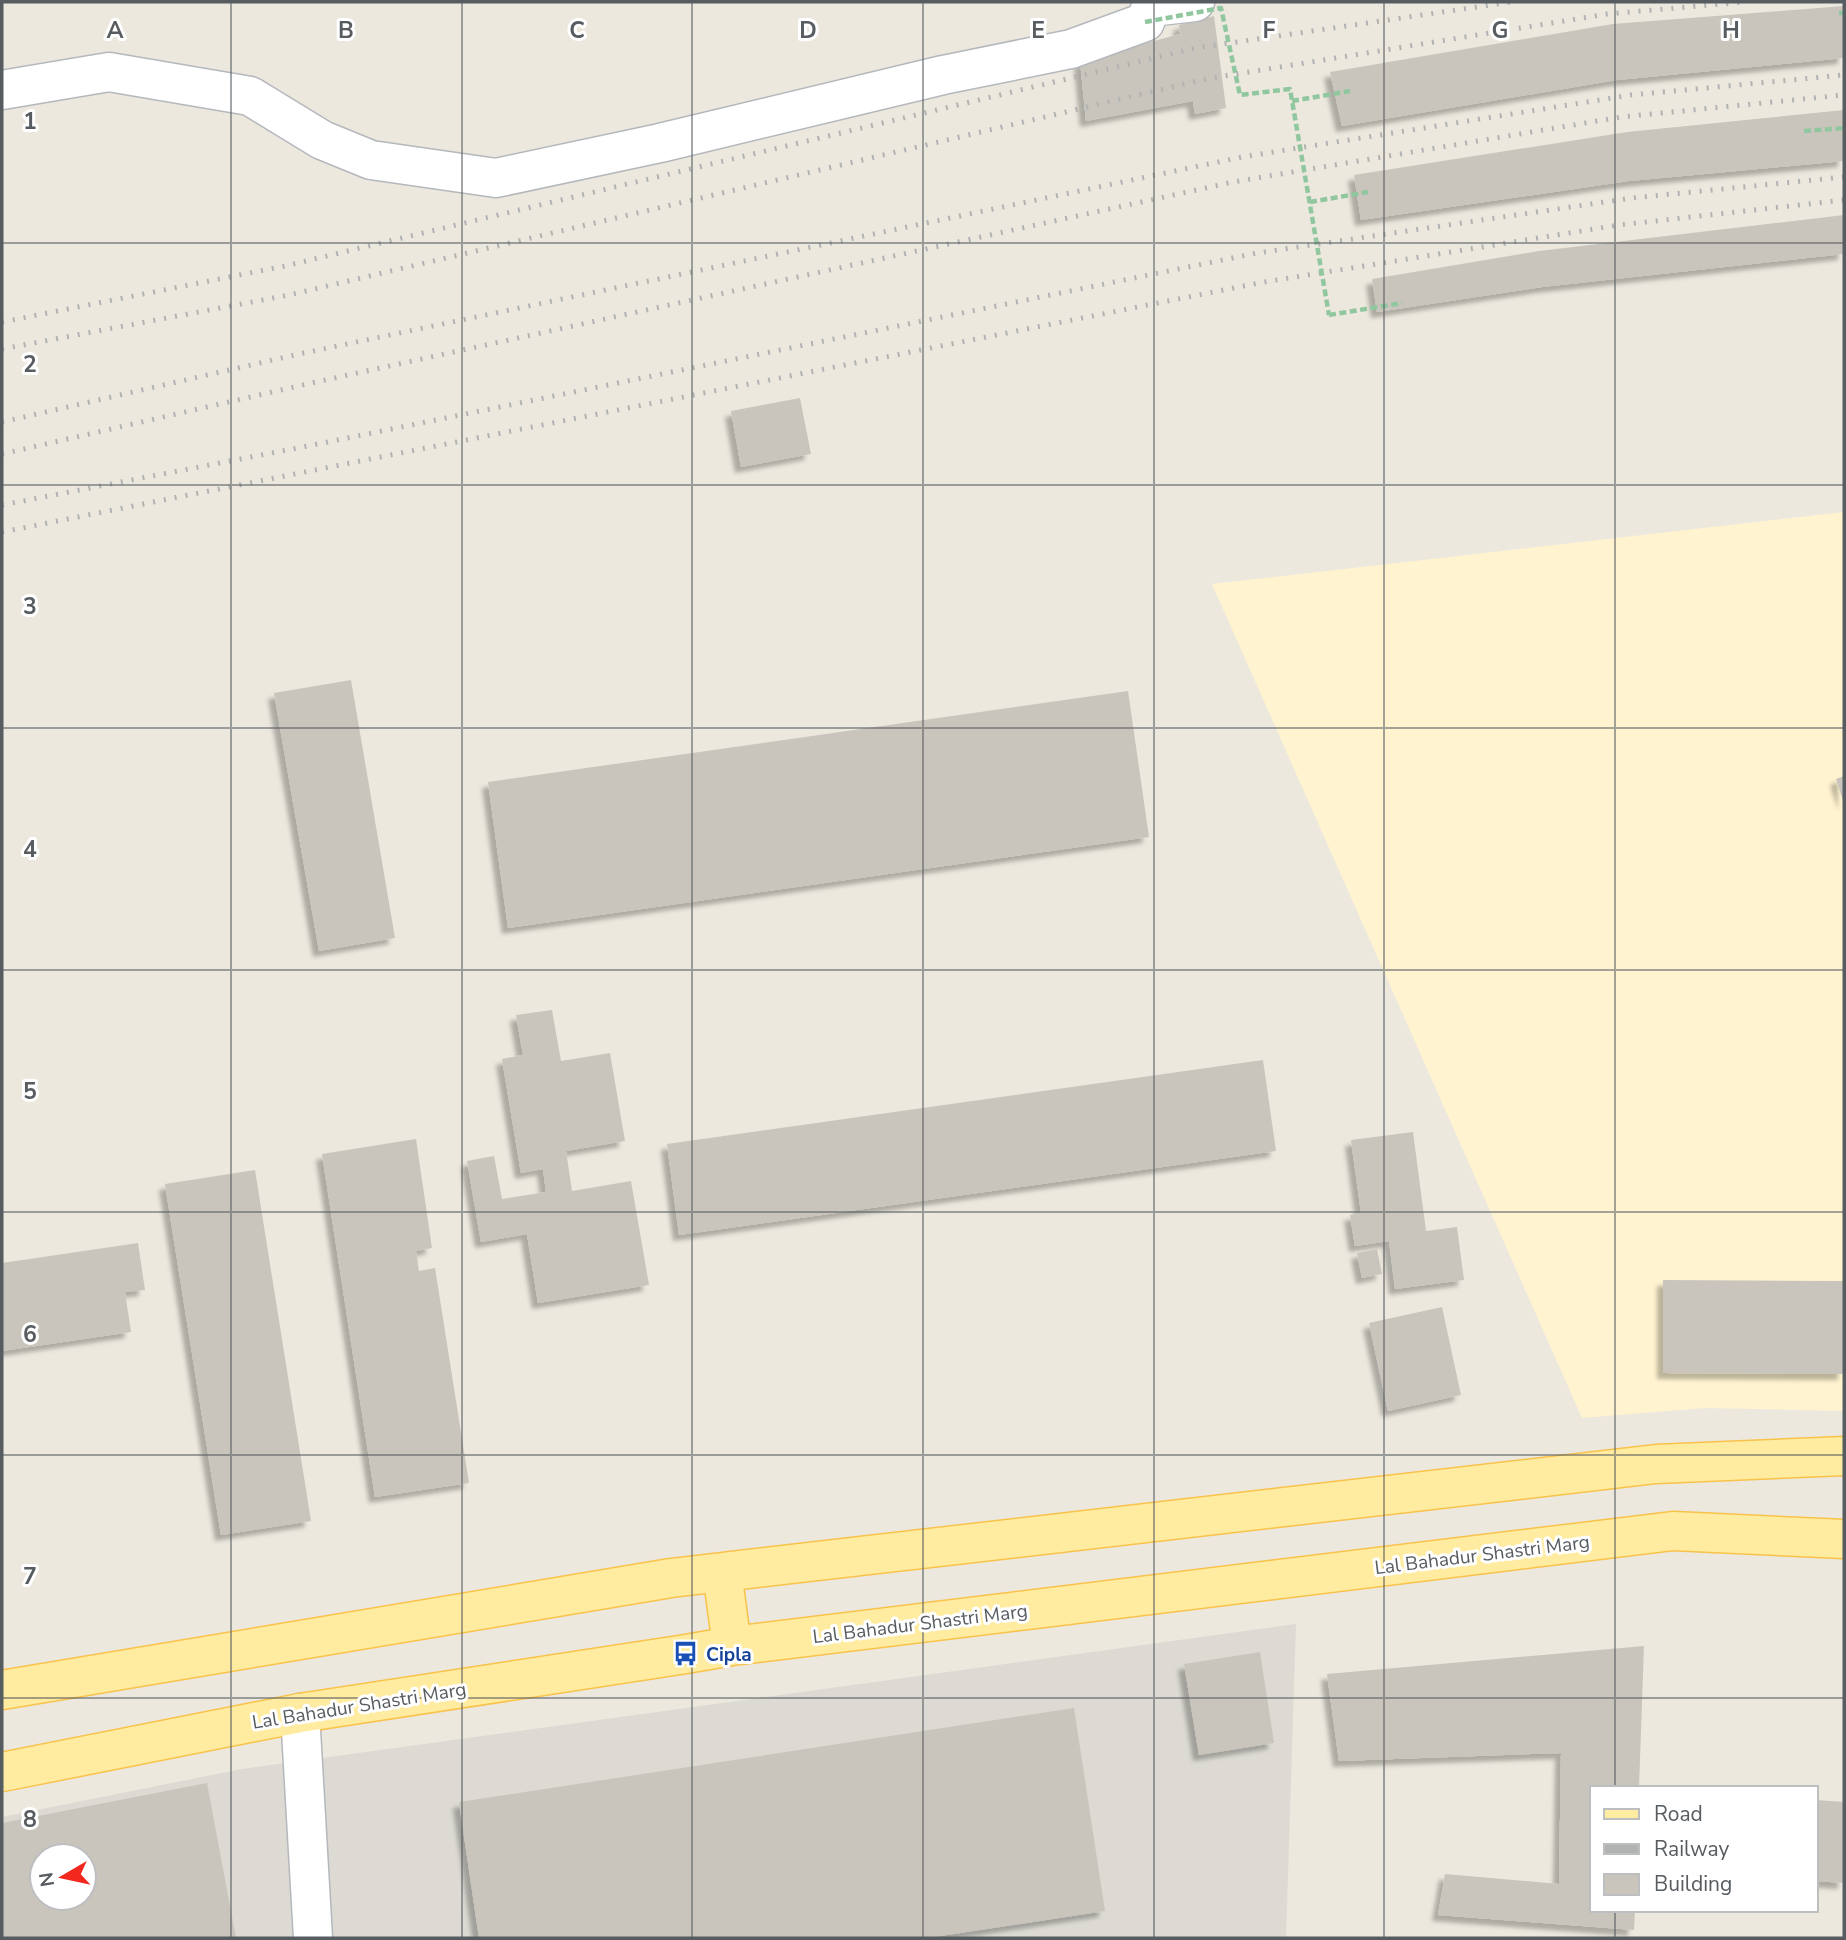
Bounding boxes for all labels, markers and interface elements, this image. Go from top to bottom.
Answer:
text: A [106,15,124,46]
text: B [338,15,354,46]
text: C [569,15,585,46]
text: D [799,15,817,46]
text: E [1031,15,1045,46]
text: F [1263,15,1276,46]
text: G [1492,15,1508,46]
text: H [1722,15,1740,46]
text: 1 [23,106,37,137]
text: 2 [23,349,37,380]
text: 3 [23,591,37,622]
text: 4 [23,834,37,865]
text: 5 [23,1076,37,1107]
text: 6 [23,1319,37,1350]
street label: Lal Bahadur Shastri Marg [1373,1529,1591,1581]
text: 7 [23,1561,37,1592]
street label: Lal Bahadur Shastri Marg [811,1598,1029,1650]
bus stop icon: Cipla [672,1640,700,1668]
place label: Cipla [706,1642,752,1668]
street label: Lal Bahadur Shastri Marg [250,1676,468,1736]
legend [1590,1786,1818,1912]
text: Road [1654,1800,1703,1828]
text: 8 [23,1804,37,1835]
text: Railway [1654,1835,1729,1863]
north arrow [28,1842,98,1912]
text: N [33,1870,61,1889]
text: Building [1654,1870,1732,1898]

